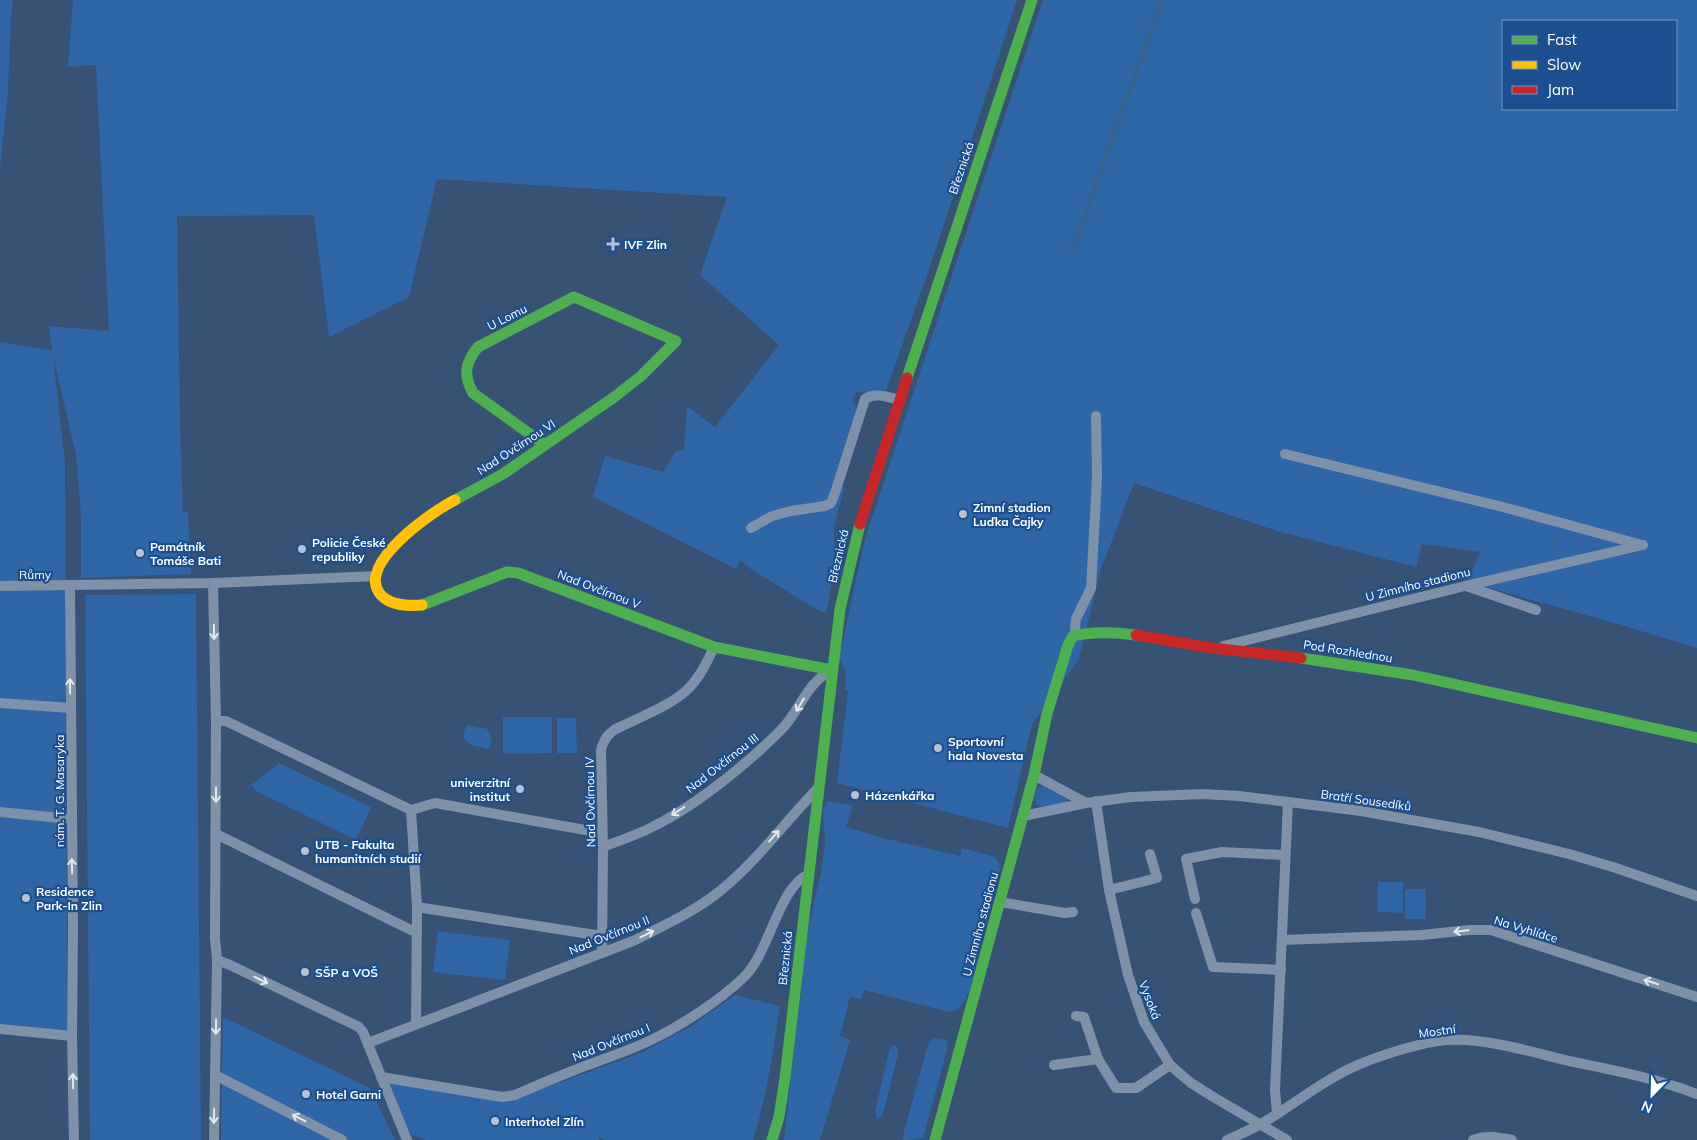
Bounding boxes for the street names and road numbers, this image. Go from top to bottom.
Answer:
street label: Březnická [945,140,977,196]
street label: U Lomu [485,301,529,333]
street label: Nad Ovčírnou VI [474,416,558,478]
street label: Březnická [825,528,851,584]
street label: U Zimního stadionu [1364,564,1472,604]
street label: Nad Ovčírnou V [555,566,643,612]
street label: Růmy [19,567,52,582]
street label: Pod Rozhlednou [1302,637,1394,665]
street label: Nad Ovčírnou III [683,730,761,796]
street label: nám. T. G. Masaryka [52,735,67,847]
street label: Nad Ovčírnou IV [582,756,598,847]
street label: Bratří Sousedíků [1320,786,1412,814]
street label: U Zimního stadionu [959,870,1001,978]
street label: Nad Ovčírnou II [567,912,651,958]
street label: Na Vyhlídce [1492,912,1560,946]
street label: Březnická [775,930,795,986]
street label: Vysoká [1136,978,1164,1022]
street label: Nad Ovčírnou I [570,1020,652,1064]
street label: Mostní [1418,1021,1458,1041]

